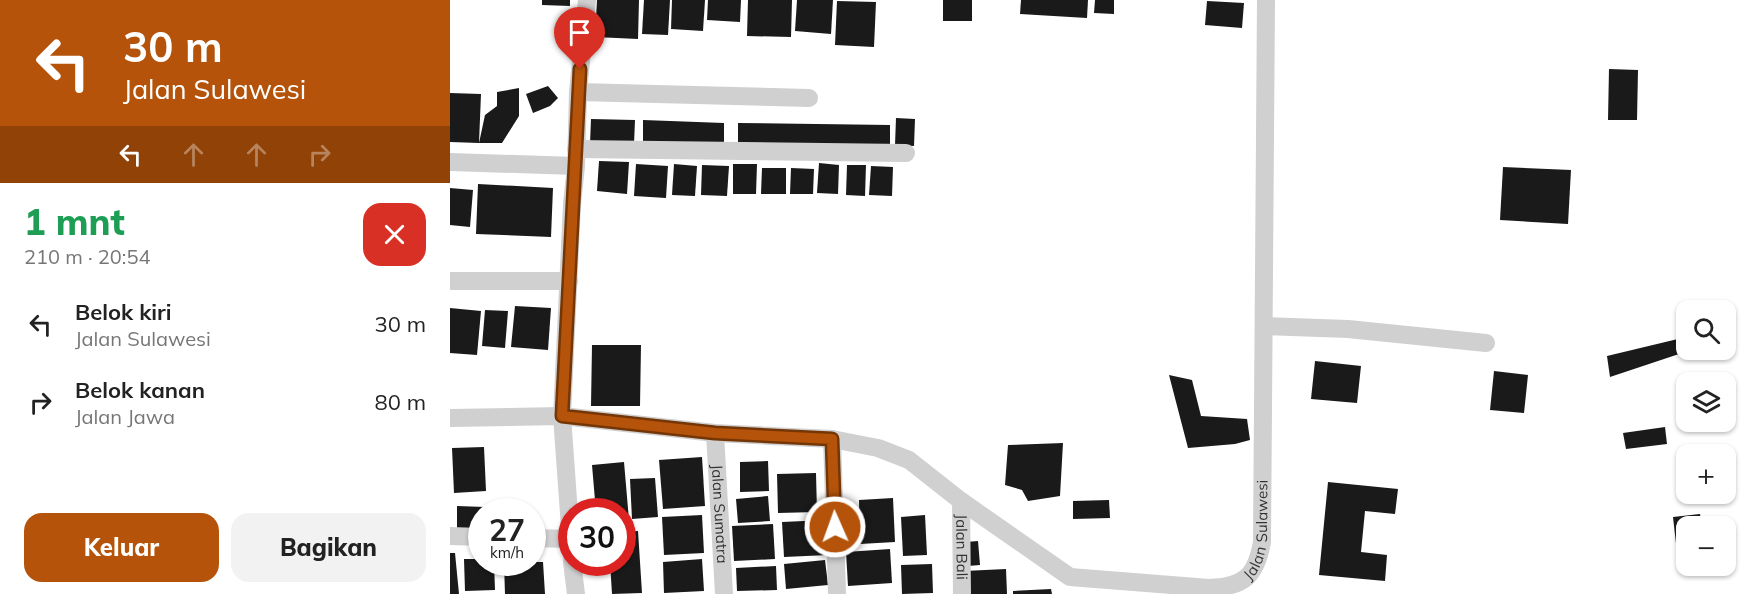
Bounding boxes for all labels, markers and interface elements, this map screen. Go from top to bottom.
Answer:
pin [554,7,605,69]
icon: arrive [563,16,596,49]
text: 30 m [123,20,223,73]
icon: left [24,24,102,102]
text: Jalan Sulawesi [123,72,306,106]
icon: left [114,138,147,171]
icon: ahead [177,138,210,171]
icon: ahead [240,138,273,171]
icon: right [303,138,336,171]
text: 1 mnt [24,199,125,244]
button: close [363,203,426,266]
text: 210 m · 20:54 [24,244,150,269]
text: Belok kiri [75,298,171,326]
map controls [1676,300,1736,576]
button: search [1676,300,1736,360]
icon: left [24,308,57,341]
text: 30 m [375,310,426,338]
text: Jalan Sulawesi [75,326,211,351]
button: layers [1676,372,1736,432]
text: Belok kanan [75,376,205,404]
icon: right [24,386,57,419]
text: 80 m [375,388,426,416]
text: Jalan Jawa [75,404,175,429]
button: + [1676,444,1736,504]
street label: Jalan Sumatra [708,464,732,564]
street label: Jalan Sulawesi [1239,480,1271,584]
position arrow [803,495,867,559]
speed limit sign: 30 [558,498,636,576]
text: 27 [489,511,525,549]
button: Keluar [24,513,219,582]
button: Bagikan [231,513,426,582]
street label: Jalan Bali [952,514,972,580]
button: − [1676,516,1736,576]
text: km/h [490,543,524,562]

